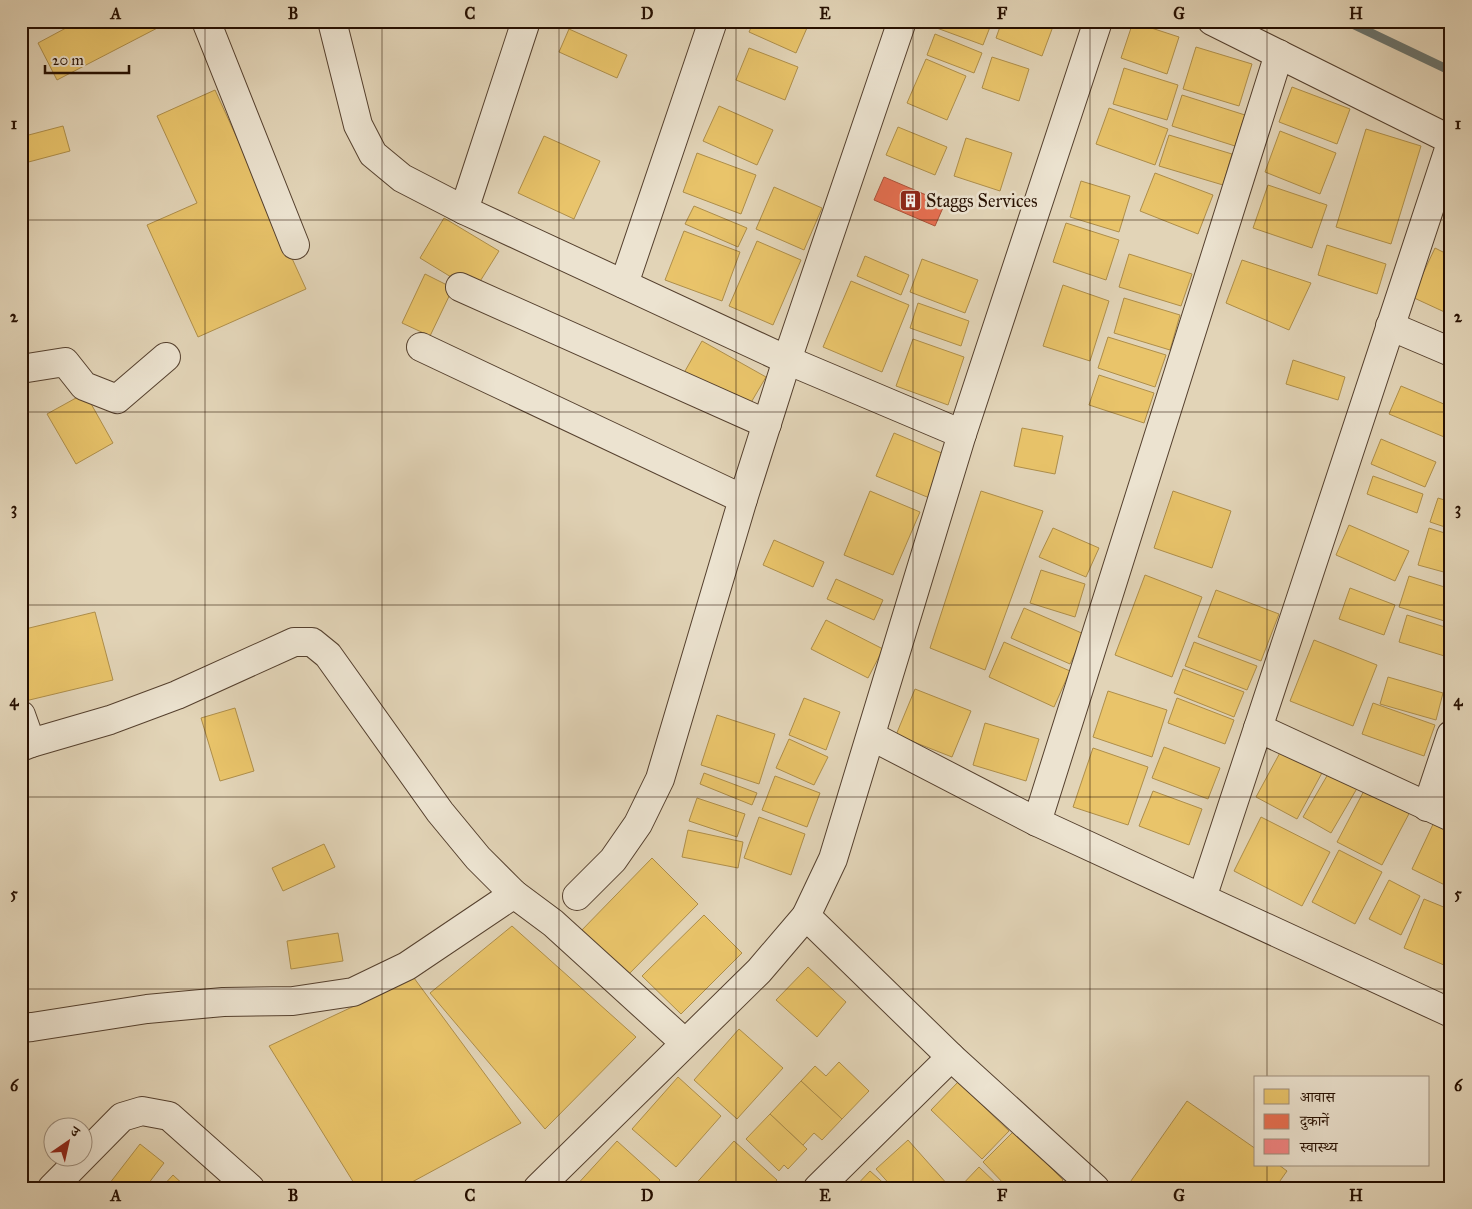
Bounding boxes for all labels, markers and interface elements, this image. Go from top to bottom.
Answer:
text: A [110,4,122,23]
text: B [288,4,298,23]
text: C [465,4,476,23]
text: D [641,4,654,23]
text: E [819,4,831,23]
text: F [997,4,1008,23]
text: G [1173,4,1185,23]
text: H [1349,4,1363,23]
scale bar [45,42,129,74]
text: 20 m [52,51,84,69]
text: 1 [11,114,18,133]
text: 1 [1455,114,1462,133]
building icon: Staggs Services [898,189,922,213]
place label: Staggs Services [926,190,1038,213]
text: 2 [10,307,19,326]
text: 2 [1454,307,1463,326]
text: 3 [11,499,17,519]
text: 3 [1455,499,1461,519]
text: 4 [10,691,20,711]
text: 4 [1454,691,1464,711]
text: 5 [10,884,18,903]
text: 5 [1454,884,1462,903]
text: 6 [10,1076,19,1095]
legend [1254,1076,1430,1166]
text: 6 [1454,1076,1463,1095]
text: आवास [1300,1088,1336,1106]
text: दुकानें [1299,1112,1330,1131]
north arrow [42,1116,92,1166]
text: उ [66,1122,83,1141]
text: स्वास्थ्य [1299,1138,1338,1156]
text: A [110,1186,122,1205]
text: B [288,1186,298,1205]
text: C [465,1186,476,1205]
text: D [641,1186,654,1205]
text: E [819,1186,831,1205]
text: F [997,1186,1008,1205]
text: G [1173,1186,1185,1205]
text: H [1349,1186,1363,1205]

